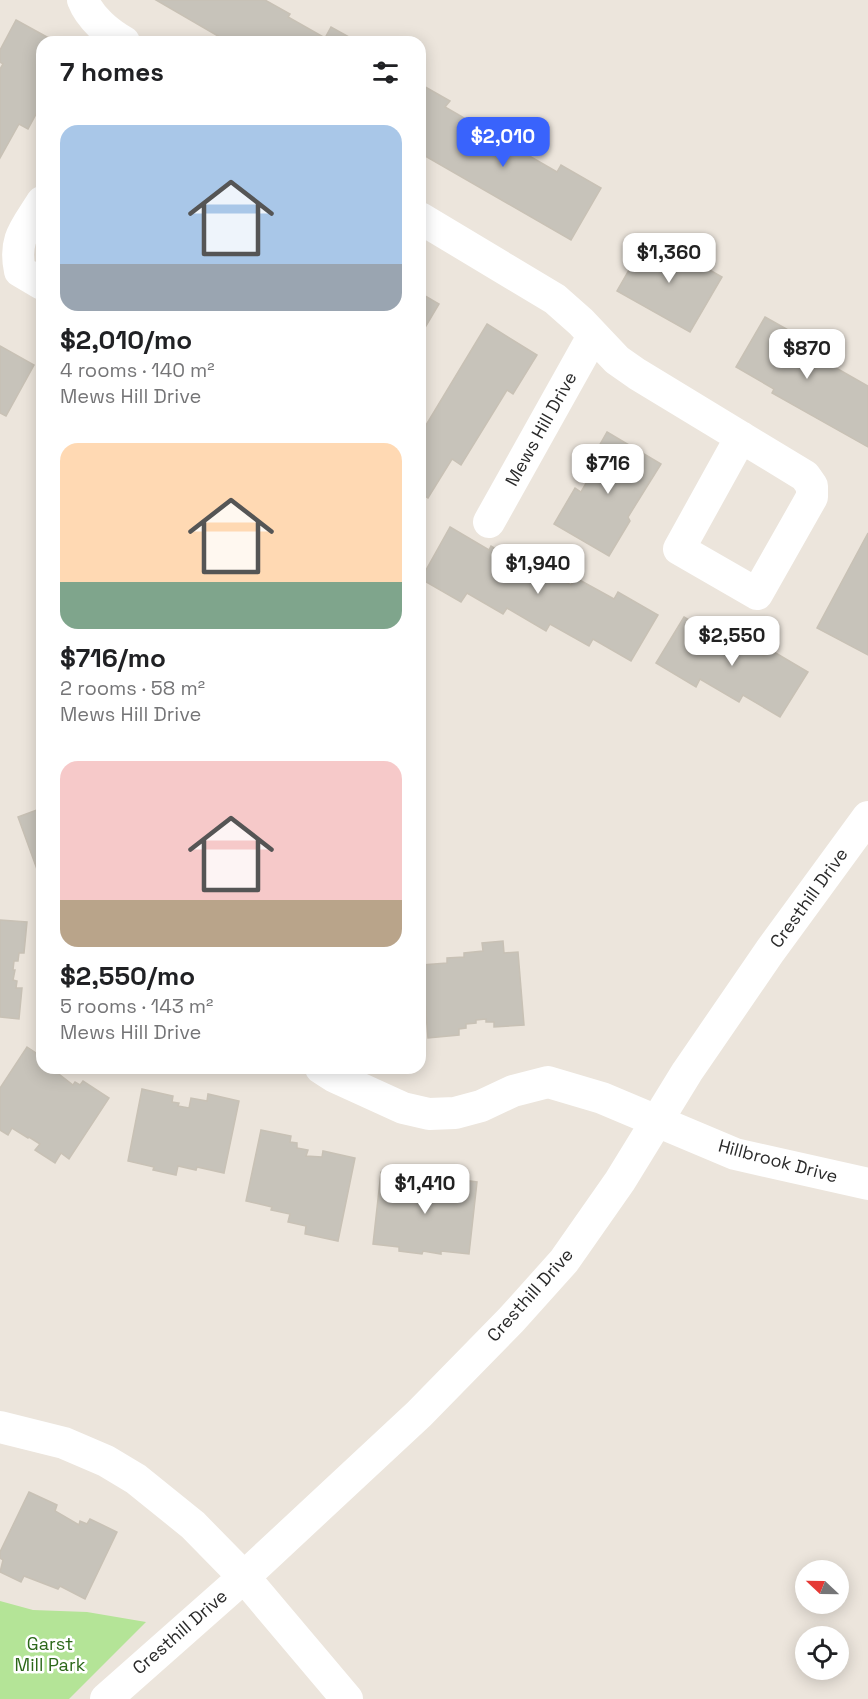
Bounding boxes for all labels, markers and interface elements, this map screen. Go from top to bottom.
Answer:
text: 7 homes [60,55,164,89]
icon: filters [369,56,402,89]
pin: $2,010 [454,117,552,168]
text: $2,010 [471,123,535,149]
icon: home [177,164,285,272]
pin: $1,360 [620,233,718,284]
text: $1,360 [637,239,701,265]
text: $2,010/mo [60,323,192,357]
pin: $870 [771,329,843,380]
text: $870 [783,335,831,361]
text: 4 rooms · 140 m² [60,357,215,383]
street label: Mews Hill Drive [500,368,581,490]
text: Mews Hill Drive [60,383,201,409]
pin: $716 [572,444,644,495]
text: $716 [586,450,630,476]
icon: home [177,482,285,590]
pin: $1,940 [489,544,587,595]
text: $1,940 [505,550,571,576]
pin: $2,550 [683,616,781,667]
text: $2,550 [699,622,765,648]
text: $716/mo [60,641,166,675]
text: 2 rooms · 58 m² [60,675,205,701]
text: Mews Hill Drive [60,701,201,727]
icon: home [177,800,285,908]
street label: Cresthill Drive [765,843,853,952]
text: $2,550/mo [60,959,195,993]
text: 5 rooms · 143 m² [60,993,213,1019]
text: Mews Hill Drive [60,1019,201,1045]
street label: Hillbrook Drive [716,1134,840,1188]
pin: $1,410 [376,1164,474,1215]
text: $1,410 [395,1170,456,1196]
street label: Cresthill Drive [482,1243,578,1346]
north arrow [795,1560,849,1614]
map controls [795,1560,849,1680]
street label: Cresthill Drive [128,1584,232,1679]
button: locate [795,1626,849,1680]
park label: Garst Mill Park [15,1632,86,1676]

